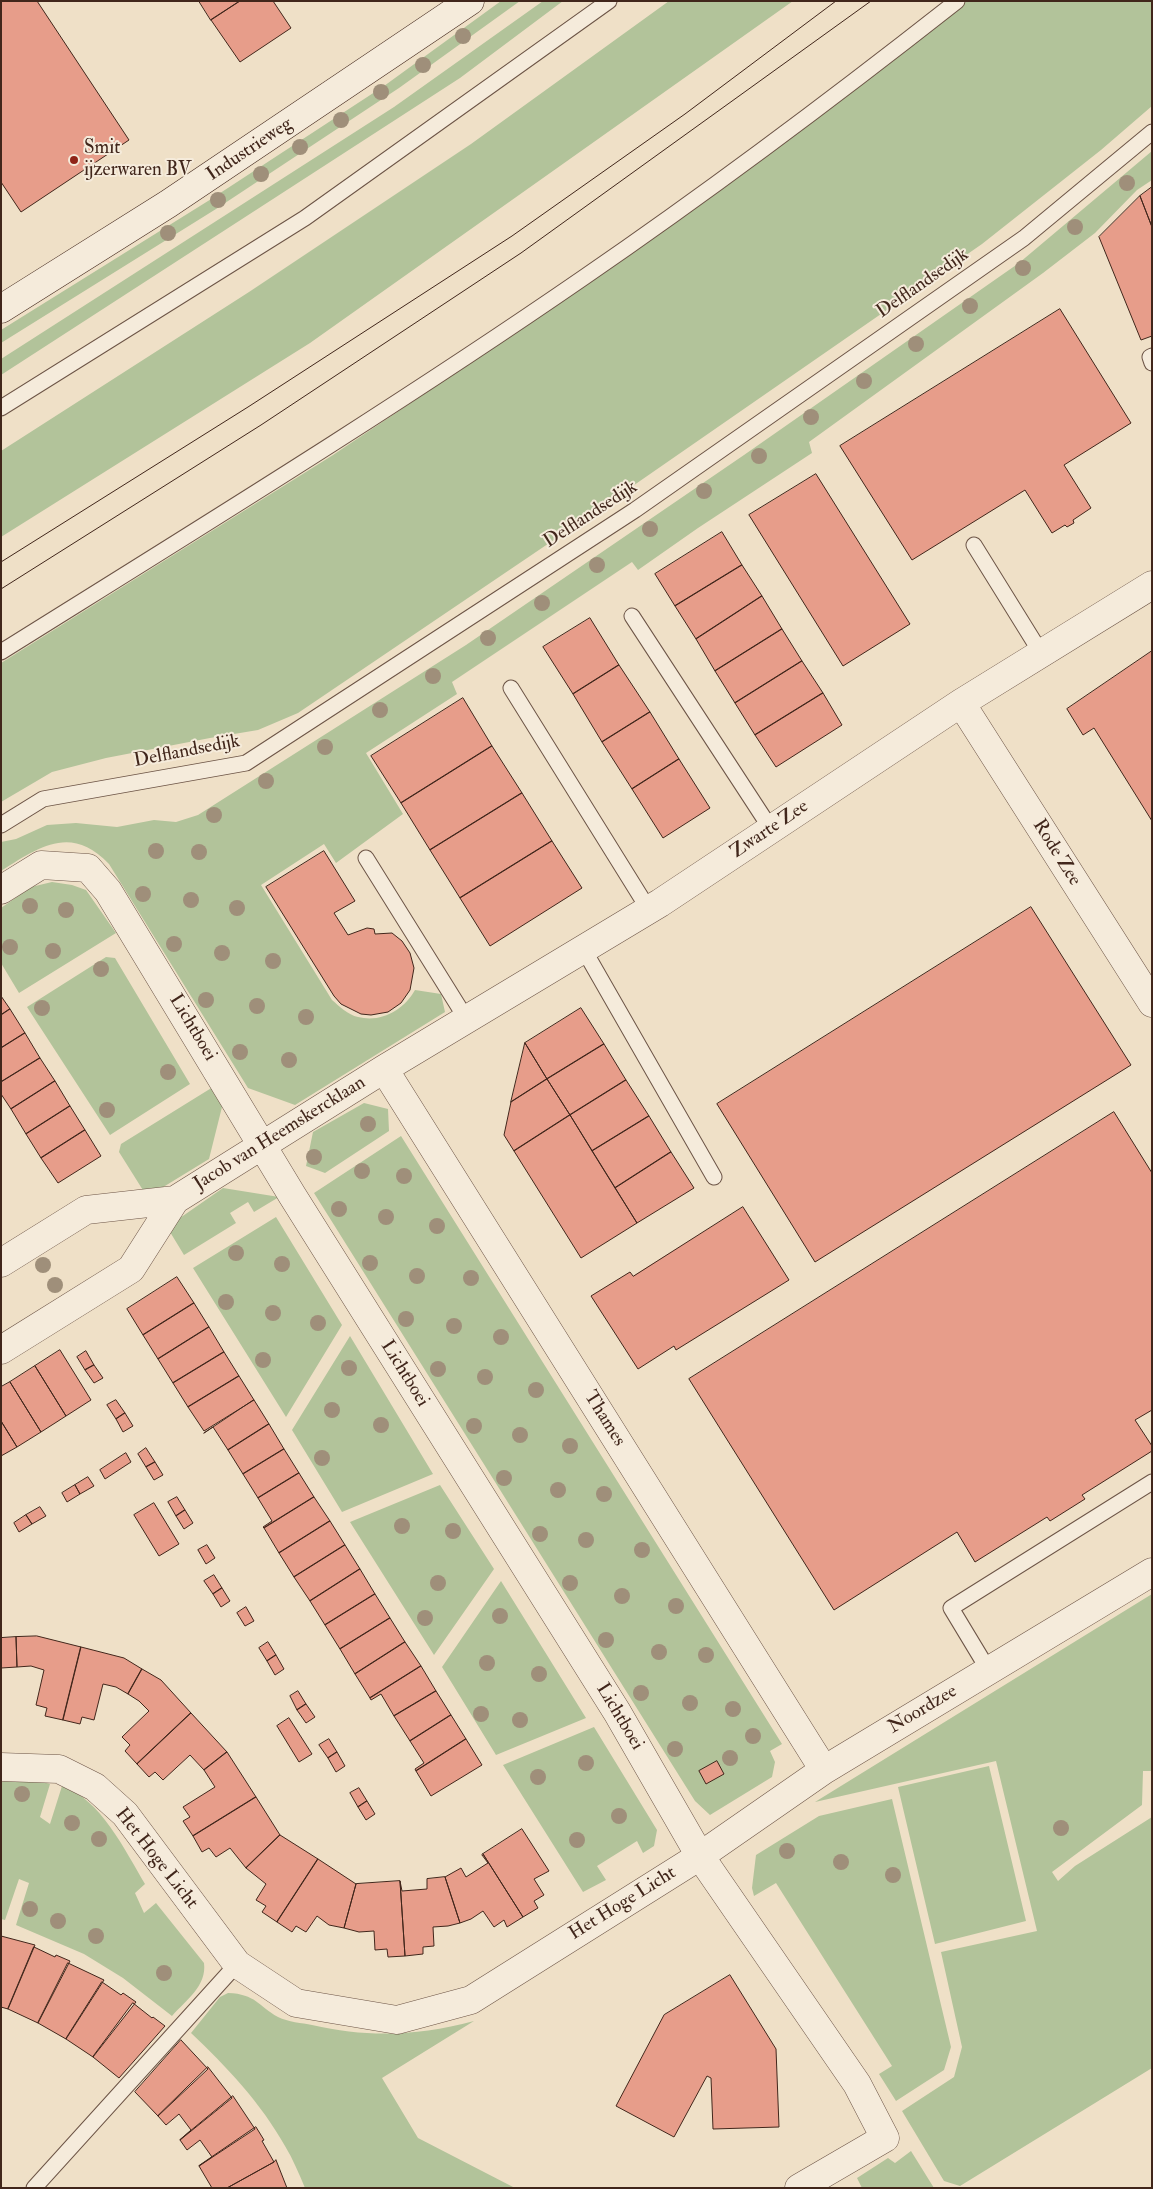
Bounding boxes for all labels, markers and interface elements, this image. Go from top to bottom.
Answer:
street label: Industrieweg [203,113,297,187]
place label: Smit ijzerwaren BV [84,138,191,182]
marker: Smit ijzerwaren BV [68,154,80,166]
street label: Delflandsedijk [873,244,973,324]
street label: Delflandsedijk [540,476,642,554]
street label: Delflandsedijk [132,731,242,773]
street label: Zwarte Zee [727,796,813,864]
street label: Rode Zee [1027,816,1085,890]
street label: Lichtboei [163,990,221,1066]
street label: Jacob van Heemskercklaan [190,1072,370,1196]
street label: Lichtboei [375,1337,433,1411]
street label: Thames [578,1387,630,1451]
street label: Lichtboei [590,1679,648,1755]
street label: Noordzee [884,1681,962,1739]
street label: Het Hoge Licht [110,1804,202,1914]
street label: Het Hoge Licht [565,1862,681,1946]

